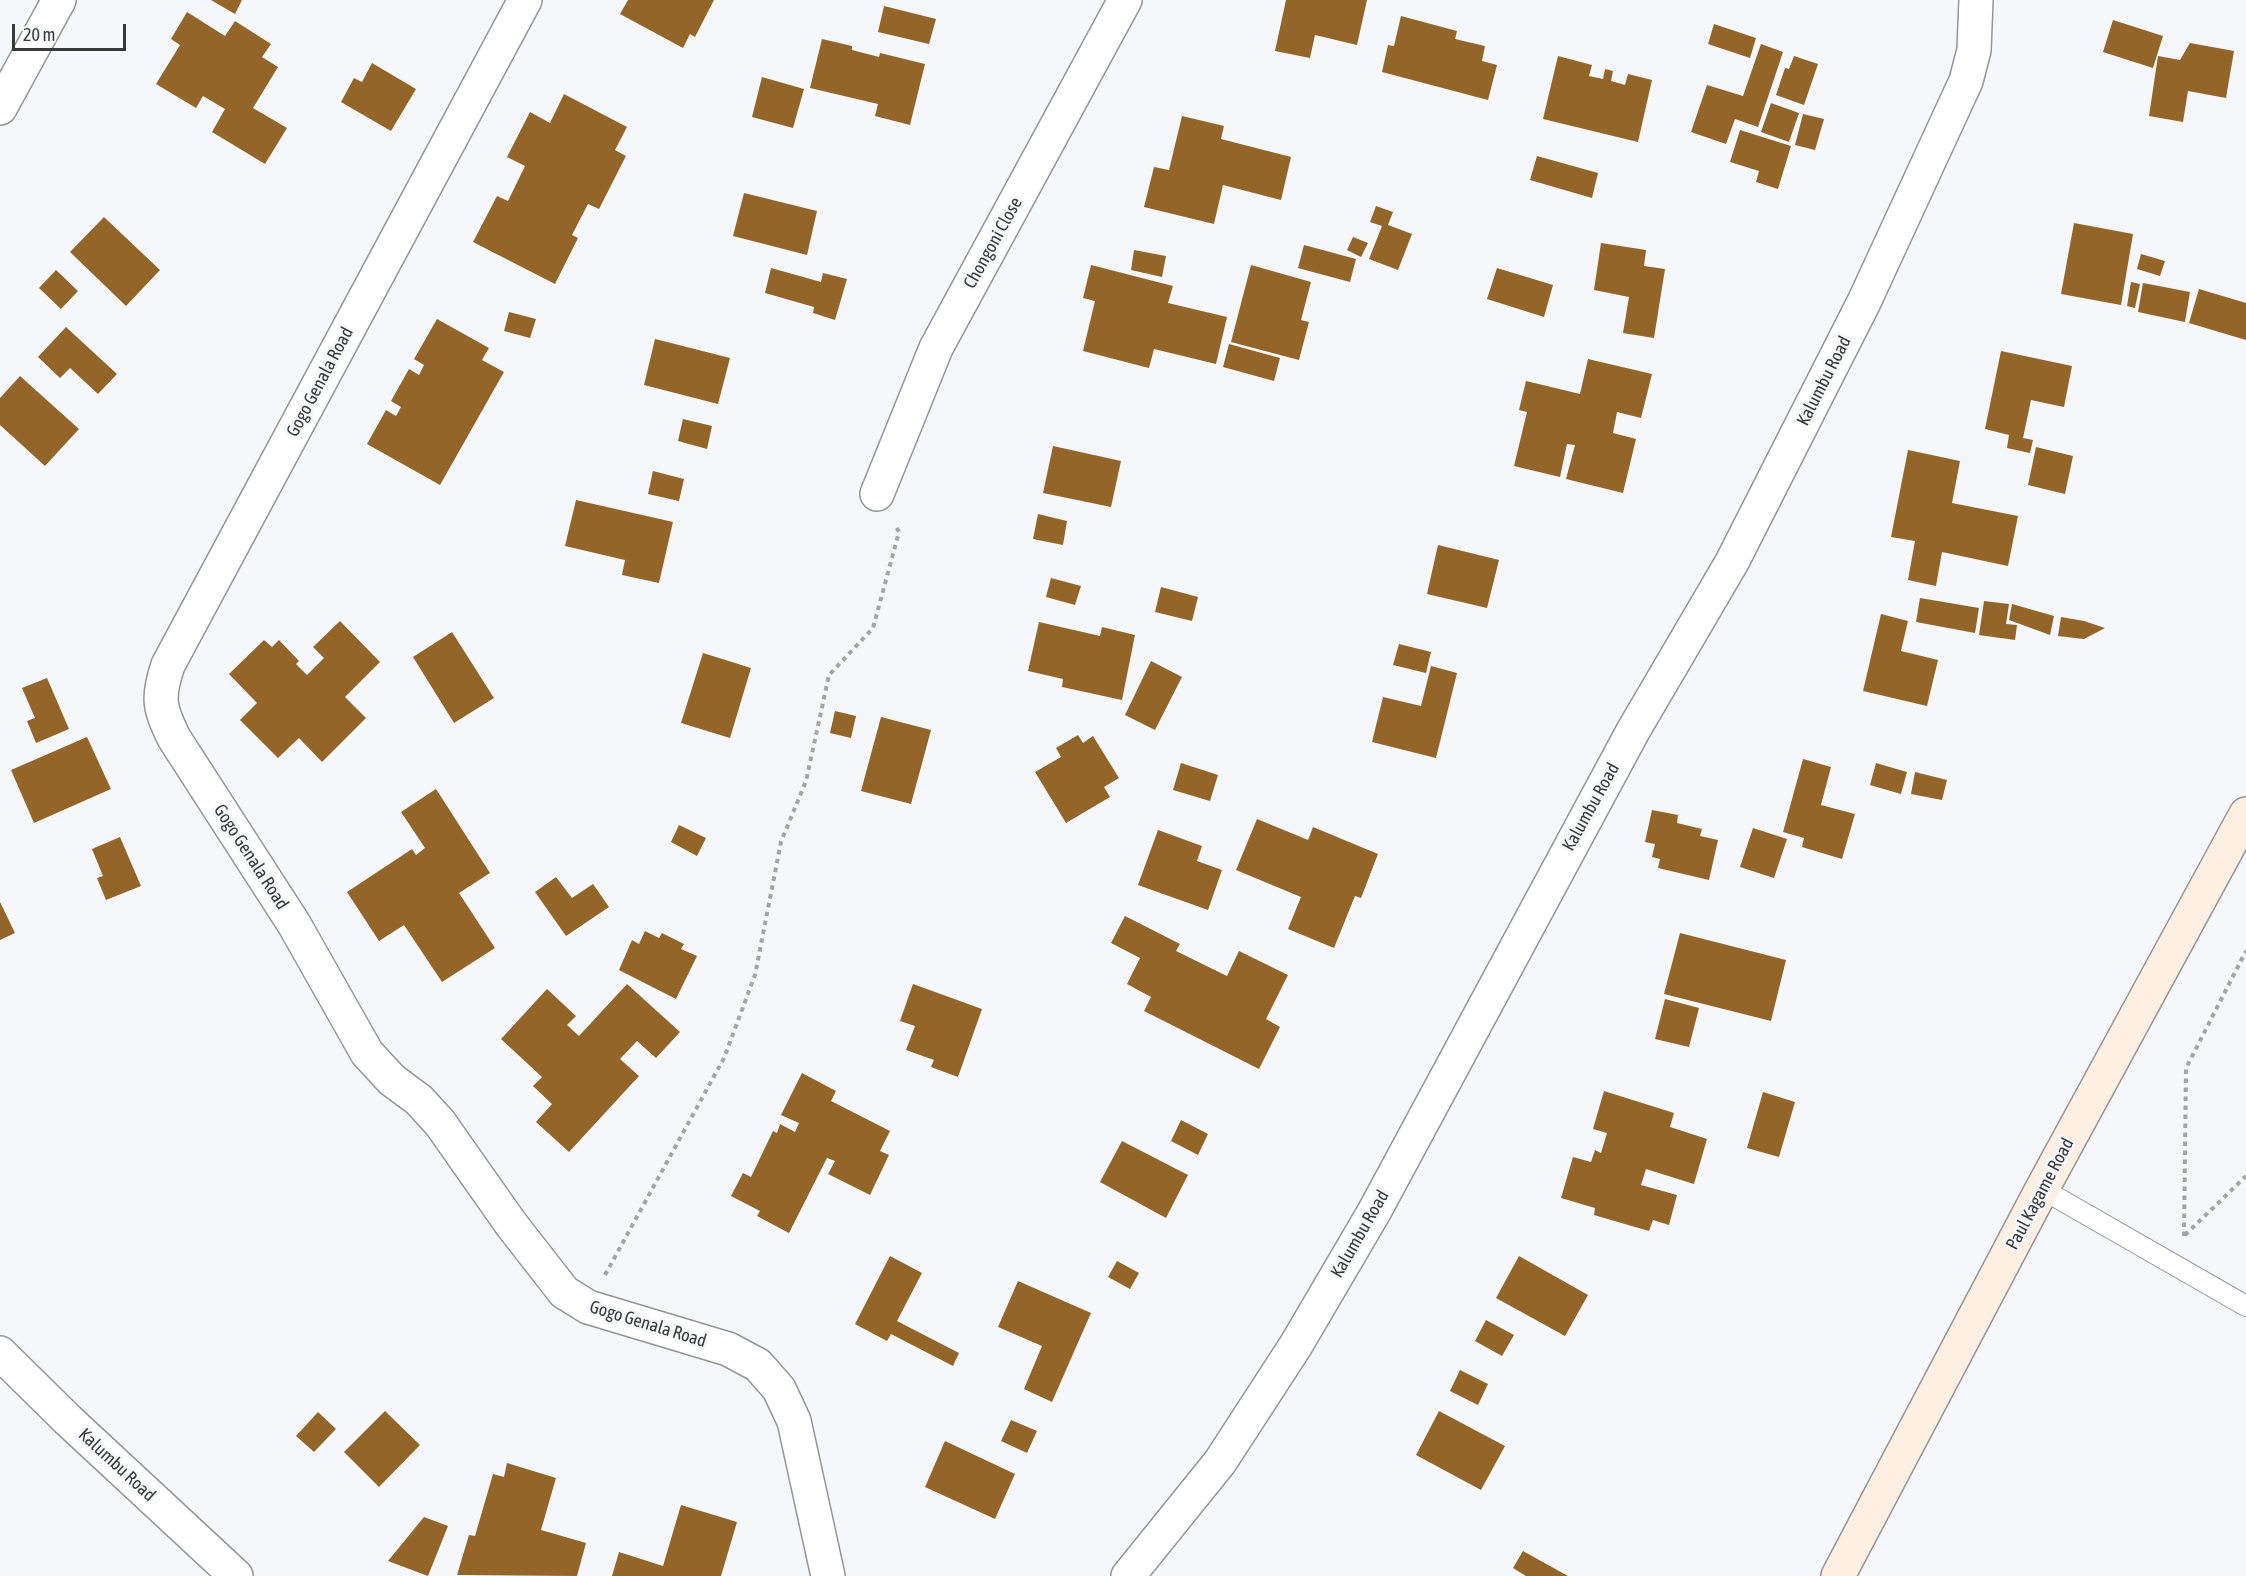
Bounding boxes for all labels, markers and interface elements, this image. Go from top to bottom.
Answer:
scale bar [15,12,129,50]
text: 20 m [23,24,55,45]
street label: Chongoni Close [959,194,1027,292]
street label: Gogo Genala Road [282,323,358,441]
street label: Kalumbu Road [1792,333,1856,429]
street label: Kalumbu Road [1558,759,1624,855]
street label: Gogo Genala Road [209,800,293,914]
street label: Paul Kagame Road [2002,1134,2078,1254]
street label: Kalumbu Road [1326,1186,1394,1282]
street label: Gogo Genala Road [587,1296,709,1352]
street label: Kalumbu Road [74,1424,160,1506]

